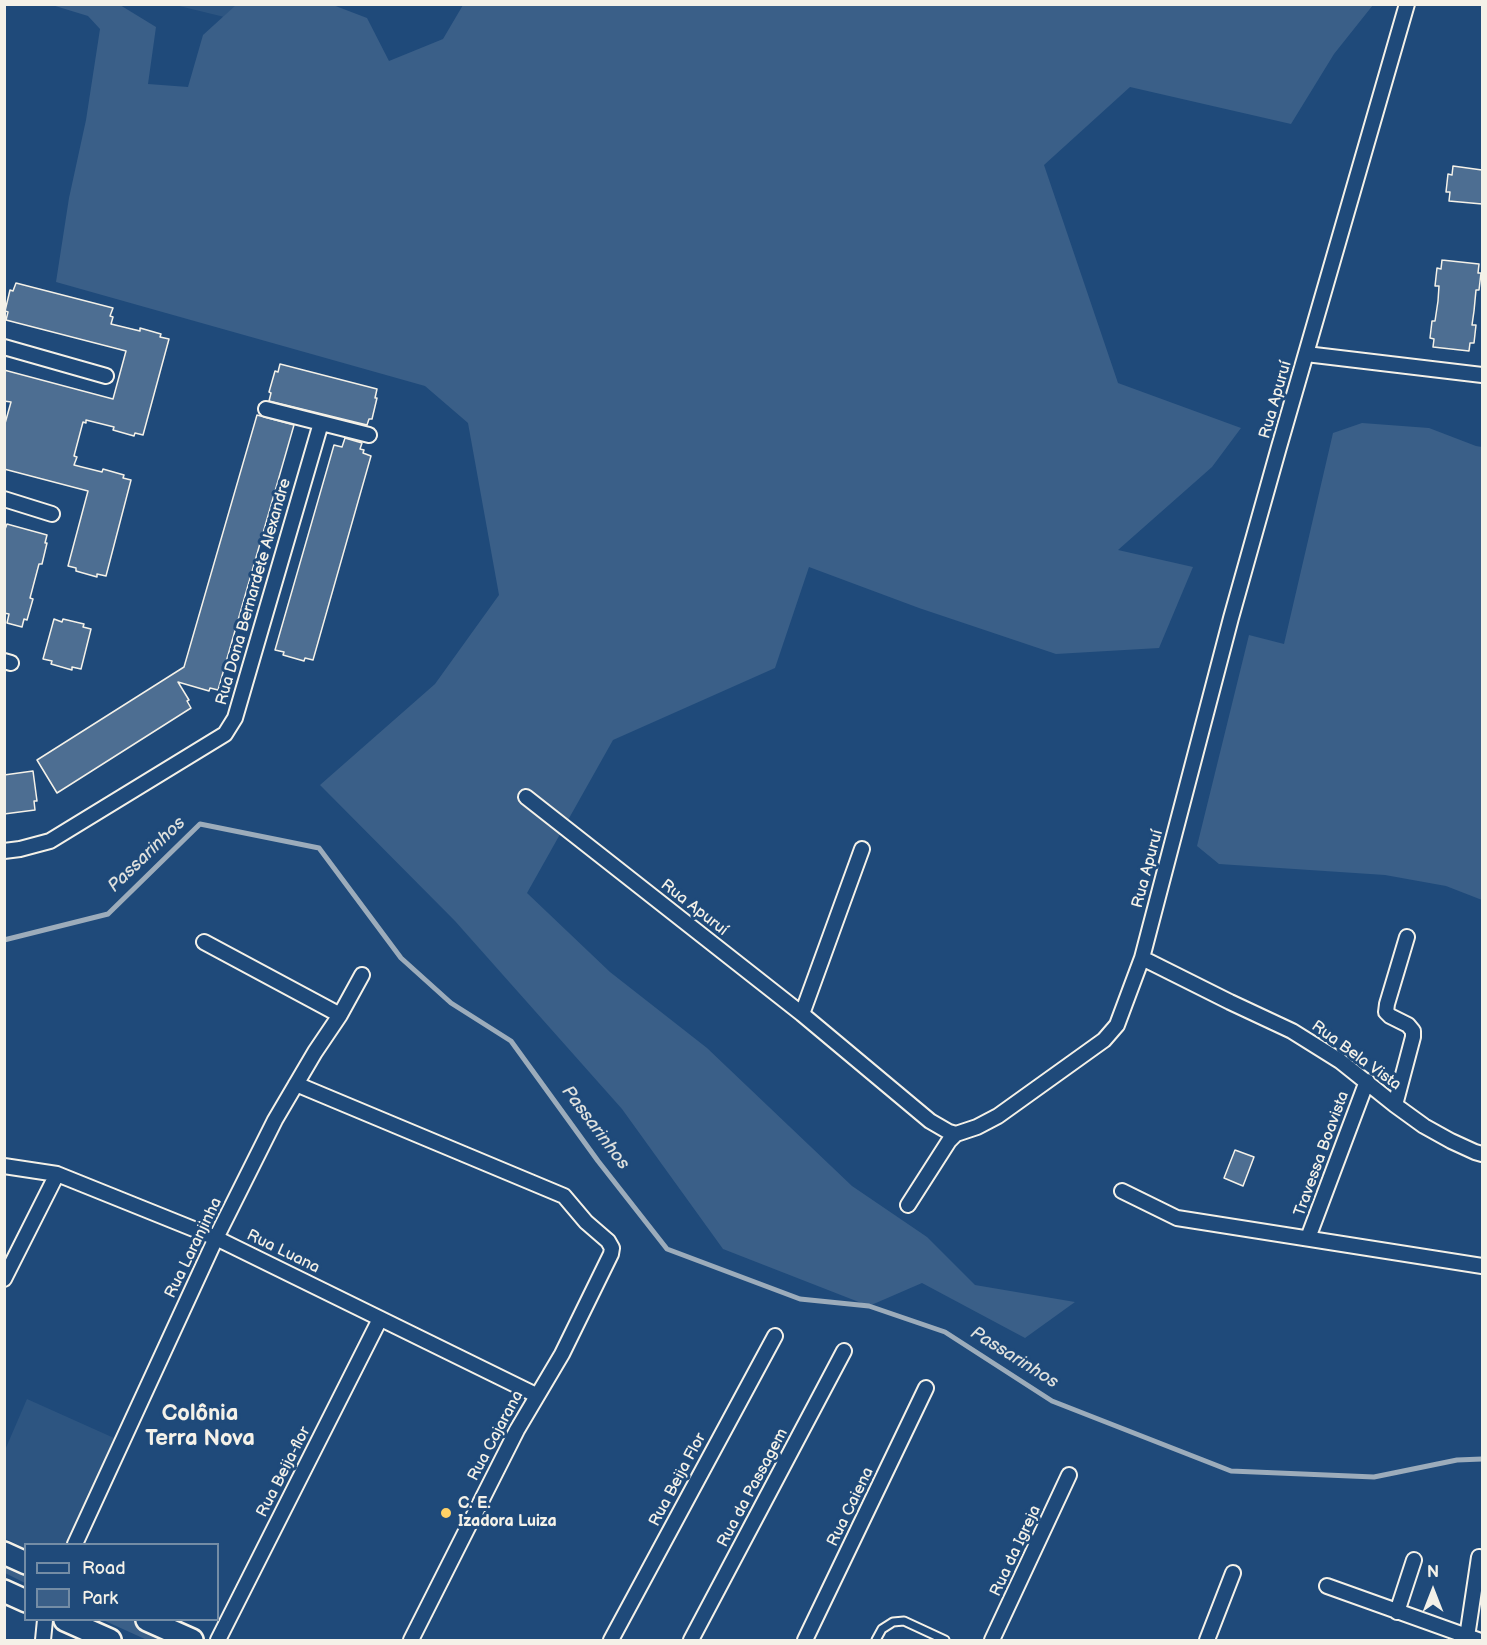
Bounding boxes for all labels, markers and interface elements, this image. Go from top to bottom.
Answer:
street label: Rua Apuruí [1256,359,1296,441]
street label: Rua Dona Bernardete Alexandre [212,476,296,708]
water label: Passarinhos [104,813,190,897]
street label: Rua Apuruí [1128,828,1168,910]
street label: Rua Apuruí [657,876,731,940]
street label: Rua Bela Vista [1307,1017,1405,1095]
water label: Passarinhos [556,1082,634,1174]
street label: Travessa Boavista [1290,1089,1354,1219]
street label: Rua Laranjinha [161,1195,227,1301]
street label: Rua Luana [243,1226,323,1278]
water label: Passarinhos [966,1323,1062,1393]
street label: Rua Cajarana [464,1388,528,1484]
district label: Colônia Terra Nova [145,1401,255,1452]
street label: Rua Beija-flor [253,1424,315,1520]
street label: Rua da Passagem [714,1425,792,1551]
street label: Rua Beija Flor [645,1430,711,1530]
street label: Rua Caiena [824,1464,878,1550]
place label: C. E. Izadora Luiza [458,1494,557,1532]
street label: Rua da Igreja [987,1502,1045,1600]
marker: C. E. Izadora Luiza [439,1506,453,1520]
legend [24,1543,219,1621]
text: Road [82,1558,126,1579]
north arrow [1403,1561,1463,1621]
text: N [1427,1563,1439,1582]
text: Park [82,1588,118,1609]

